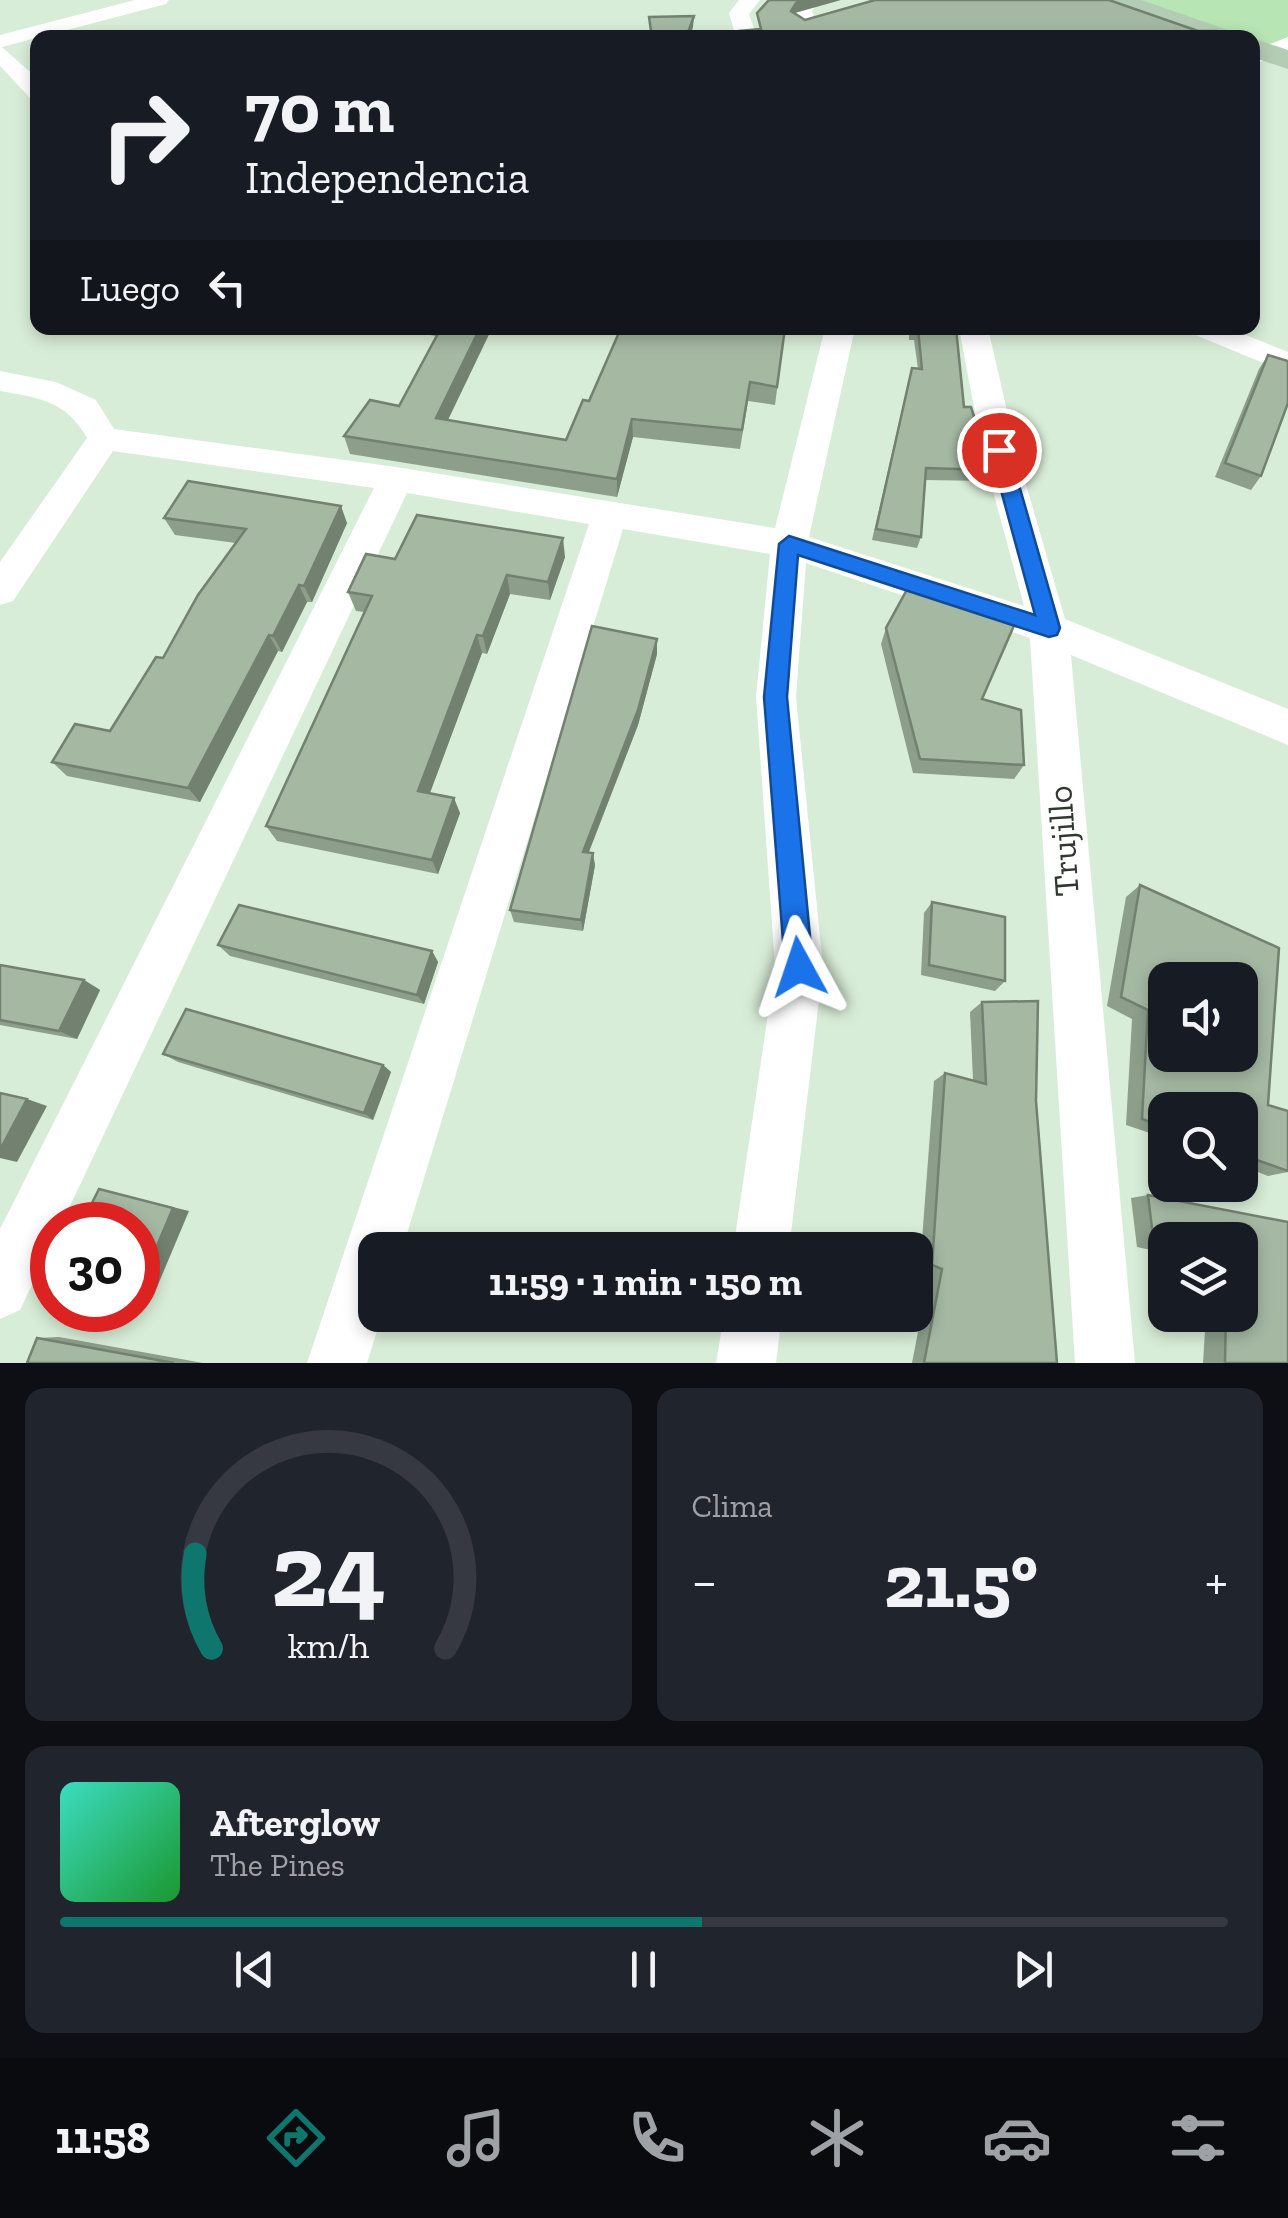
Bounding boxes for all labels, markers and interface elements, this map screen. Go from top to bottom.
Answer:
text: 70 m [245,66,394,150]
icon: right [80,70,210,200]
text: Independencia [245,151,530,205]
icon: left [200,260,255,315]
text: Luego [80,265,180,311]
pin [957,408,1042,493]
icon: arrive [972,423,1027,478]
street label: Trujillo [1038,784,1088,898]
position arrow [747,915,851,1019]
map controls [1148,962,1258,1332]
button: sound [1148,962,1258,1072]
button: search [1148,1092,1258,1202]
speed limit sign: 30 [30,1202,160,1332]
button: layers [1148,1222,1258,1332]
text: 11:59 · 1 min · 150 m [489,1259,802,1305]
text: Clima [692,1487,773,1525]
text: 24 [271,1508,386,1633]
text: 21.5° [884,1536,1038,1626]
text: − [692,1548,717,1614]
text: + [1205,1548,1228,1614]
text: km/h [287,1624,369,1667]
text: Afterglow [210,1800,380,1846]
text: The Pines [210,1846,345,1884]
icon: previous [227,1942,282,1997]
icon: pause [616,1942,671,1997]
icon: next [1006,1942,1061,1997]
icon: directions [261,2103,331,2173]
icon: music [441,2103,511,2173]
icon: phone [622,2103,692,2173]
icon: climate [802,2103,872,2173]
icon: car [982,2103,1052,2173]
icon: filters [1163,2103,1233,2173]
text: 11:58 [55,2111,150,2165]

